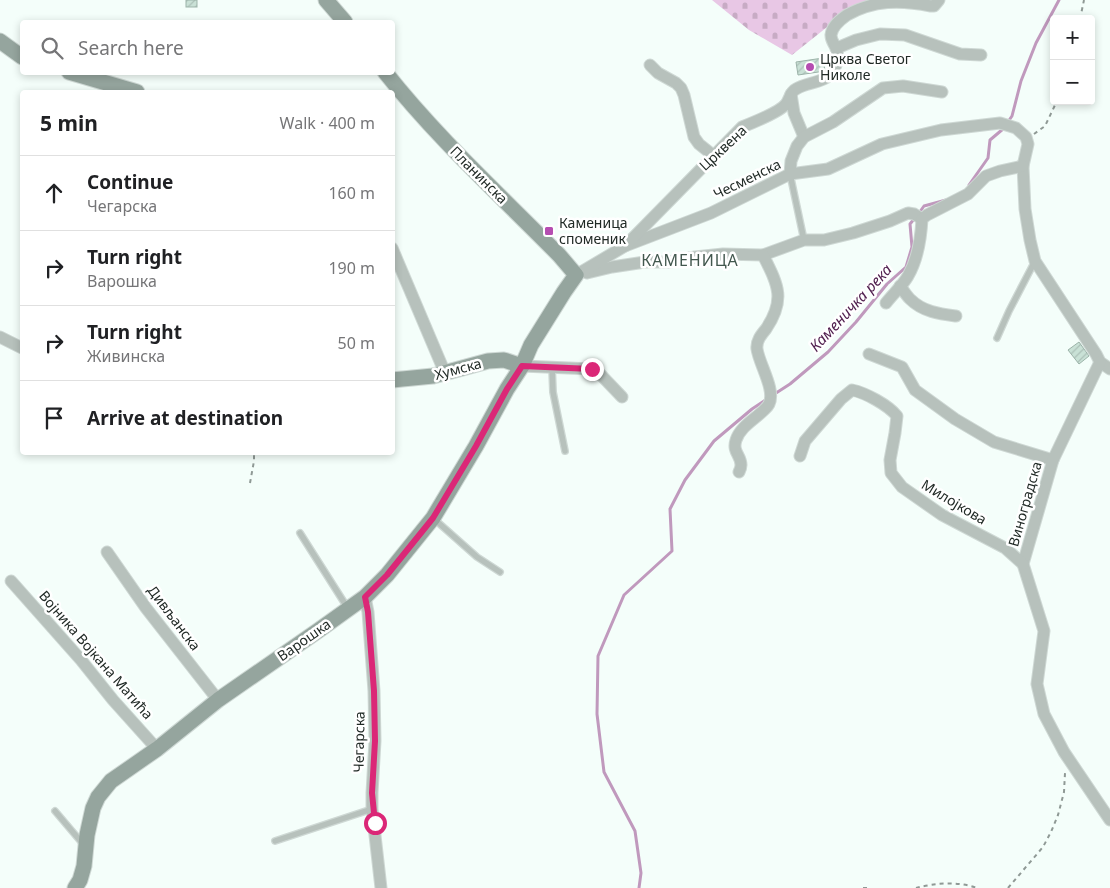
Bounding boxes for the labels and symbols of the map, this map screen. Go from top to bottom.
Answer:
place label: Црква Светог Николе [820,49,911,84]
marker: Црква Светог Николе [804,61,816,73]
street label: Црквена [695,121,750,174]
street label: Планинска [446,142,512,208]
street label: Чесменска [710,154,784,203]
place label: Каменица споменик [559,213,628,248]
marker: Каменица споменик [543,225,555,237]
district label: КАМЕНИЦА [641,249,739,271]
water label: Каменичка река [805,259,896,355]
street label: Хумска [432,353,483,384]
route end [581,358,604,381]
street label: Виноградска [1003,459,1046,549]
street label: Милојкова [918,475,990,528]
street label: Дивљанска [144,581,205,654]
street label: Војника Војкана Матића [35,586,158,723]
street label: Варошка [273,614,334,665]
street label: Чегарска [348,711,369,773]
route start [364,812,387,835]

